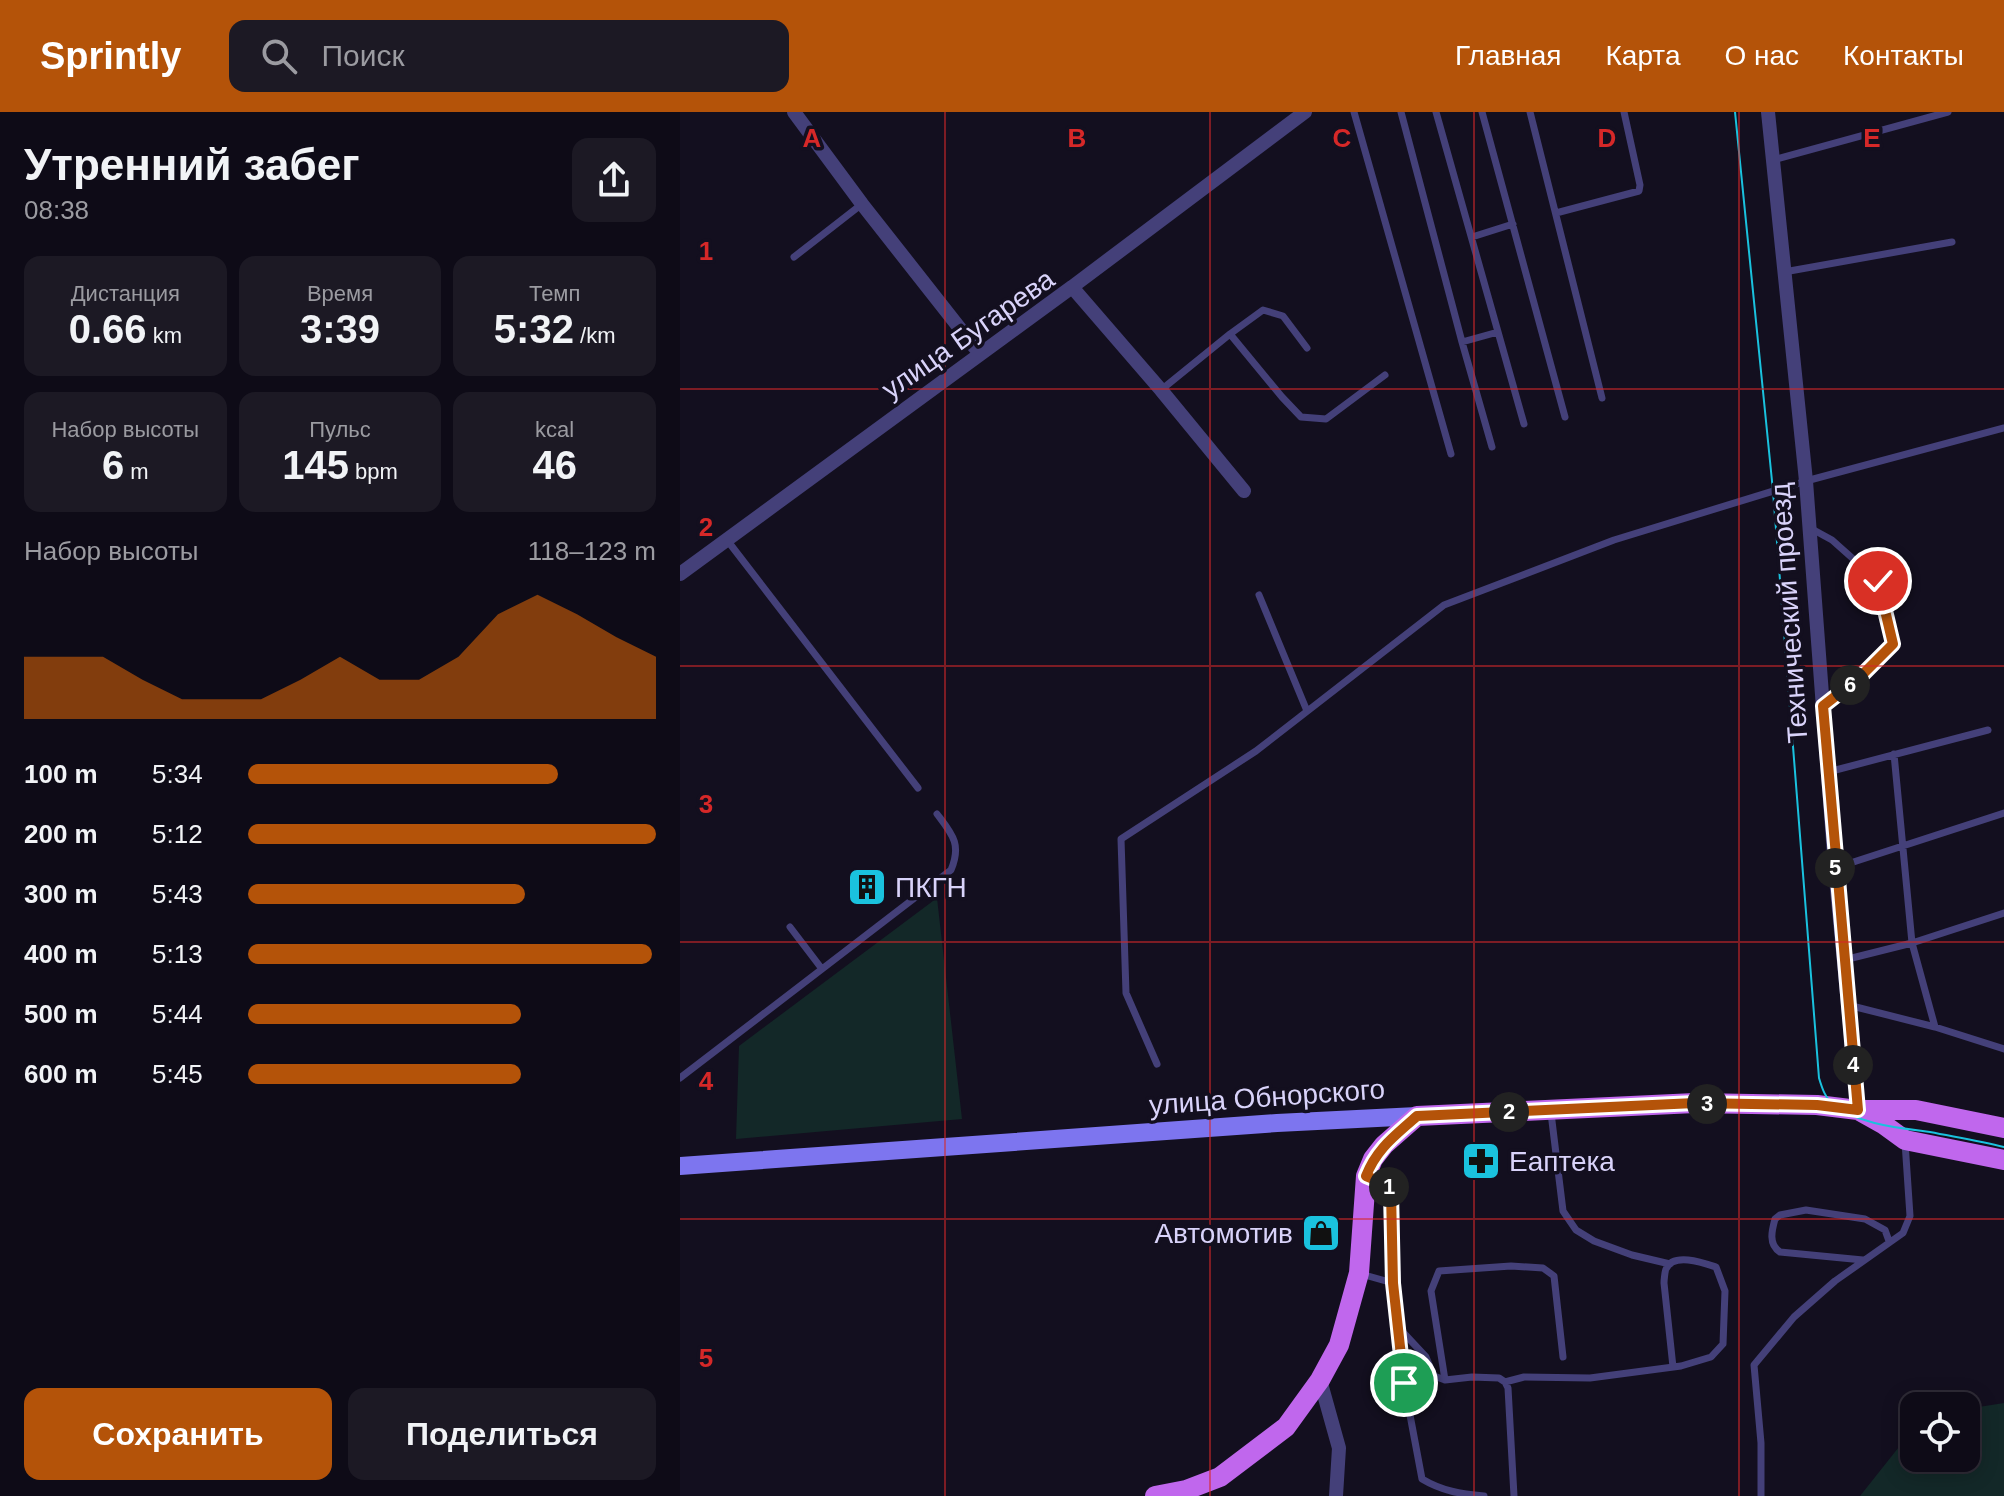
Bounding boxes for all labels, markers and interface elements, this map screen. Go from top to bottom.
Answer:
search box [229,20,789,92]
icon: search [257,34,301,78]
text: Sprintly [40,35,181,77]
text: Поиск [321,39,405,72]
text: Главная [1455,40,1562,71]
text: Карта [1606,40,1680,71]
text: О нас [1724,40,1799,71]
text: Контакты [1843,40,1964,71]
text: A [803,123,822,153]
text: B [1068,123,1086,153]
text: C [1333,123,1352,153]
text: D [1598,123,1616,153]
text: E [1863,123,1881,153]
button: share [572,138,656,222]
text: Утренний забег [24,140,359,189]
text: 08:38 [24,195,89,225]
text: 1 [699,236,713,266]
street label: улица Бугарева [876,263,1060,405]
text: Дистанция [71,281,180,306]
text: Время [307,281,373,306]
text: Темп [529,281,580,306]
text: 0.66 [69,307,147,351]
text: 3:39 [300,307,380,351]
text: 5:32 [494,307,574,351]
text: km [147,323,182,348]
text: /km [574,323,615,348]
text: Набор высоты [51,417,199,442]
text: Пульс [309,417,371,442]
text: kcal [535,417,574,442]
text: 6 [102,443,124,487]
text: 145 [282,443,349,487]
text: 46 [532,443,577,487]
text: m [124,459,149,484]
text: bpm [349,459,398,484]
street label: Технический проезд [1764,482,1814,744]
text: 2 [699,512,713,542]
text: Набор высоты [24,536,199,566]
text: 118–123 m [528,536,656,566]
pin [1844,547,1912,615]
icon: check [1856,559,1900,603]
pin: 6 [1830,665,1870,705]
text: 6 [1844,672,1856,697]
text: 100 m [24,759,98,789]
text: 5:34 [152,759,203,789]
text: 3 [699,789,713,819]
text: 200 m [24,819,98,849]
text: 5:12 [152,819,203,849]
pin: 5 [1815,848,1855,888]
text: 5 [1829,855,1841,880]
building icon: ПКГН [846,866,888,908]
place label: ПКГН [895,872,967,903]
text: 300 m [24,879,98,909]
text: 5:43 [152,879,203,909]
text: 400 m [24,939,98,969]
text: 5:13 [152,939,203,969]
text: 500 m [24,999,98,1029]
text: 5:44 [152,999,203,1029]
pin: 4 [1833,1045,1873,1085]
text: 4 [1847,1052,1859,1077]
text: 600 m [24,1059,98,1089]
text: 5:45 [152,1059,203,1089]
text: 4 [699,1066,714,1096]
street label: улица Обнорского [1148,1073,1386,1121]
pin: 3 [1687,1084,1727,1124]
text: 3 [1701,1091,1713,1116]
pin: 2 [1489,1092,1529,1132]
text: 2 [1503,1099,1515,1124]
pharmacy icon: Еаптека [1460,1140,1502,1182]
place label: Еаптека [1509,1146,1615,1177]
pin: 1 [1369,1167,1409,1207]
text: 1 [1383,1174,1395,1199]
shop icon: Автомотив [1300,1212,1342,1254]
place label: Автомотив [1154,1218,1293,1249]
text: 5 [699,1343,713,1373]
pin [1370,1349,1438,1417]
icon: arrive [1382,1361,1426,1405]
button: Сохранить [24,1388,332,1480]
button: Поделиться [348,1388,656,1480]
map controls [1900,1392,1980,1472]
button: locate [1900,1392,1980,1472]

